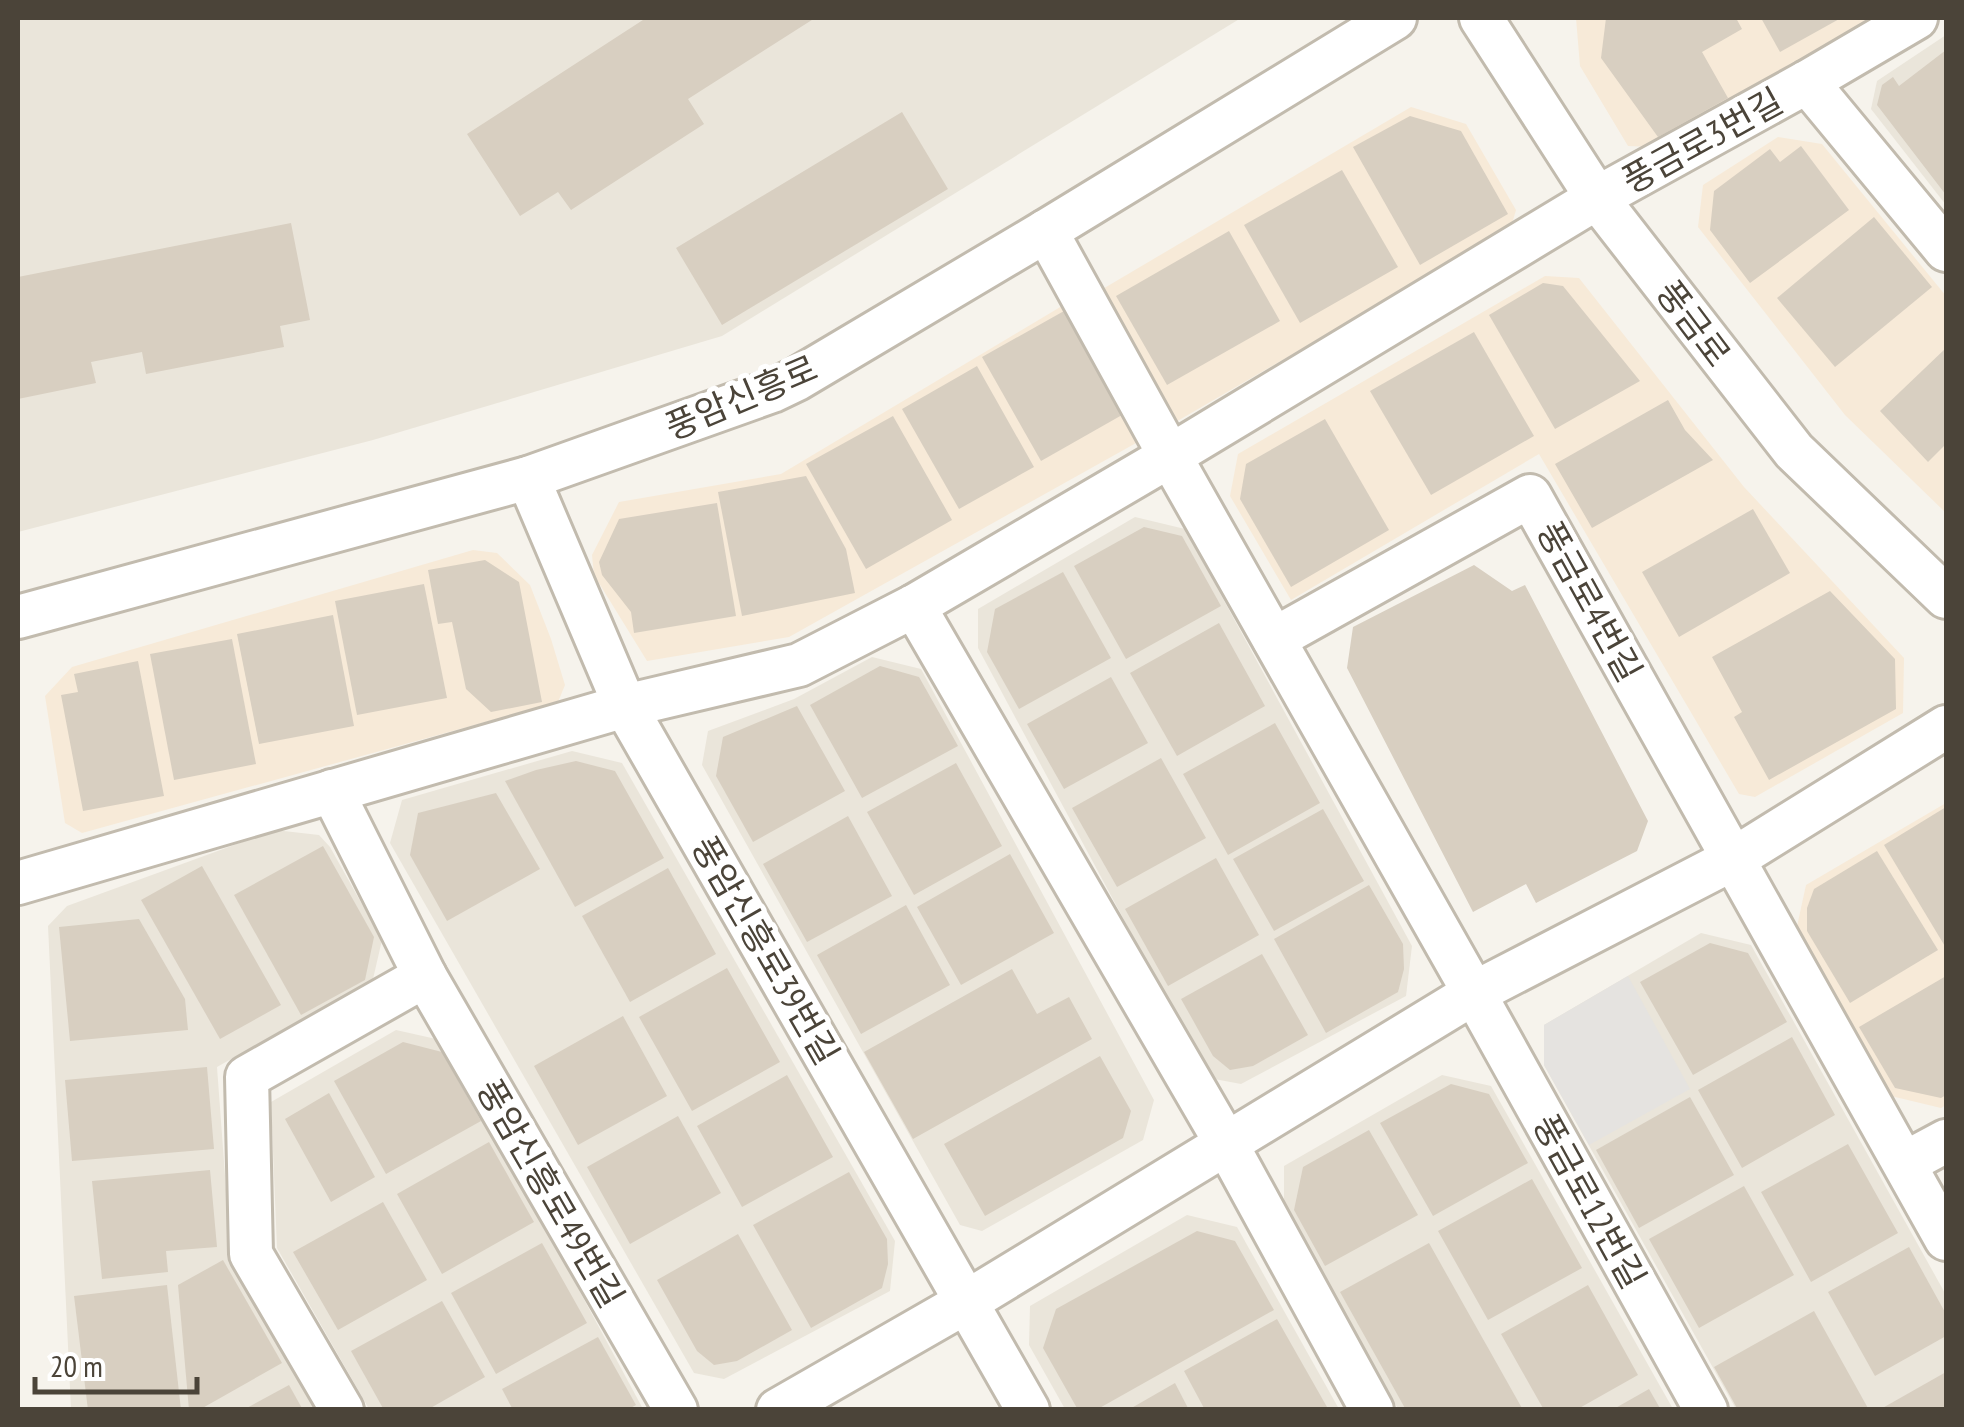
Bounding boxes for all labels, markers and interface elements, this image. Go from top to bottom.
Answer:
street label: 풍금로3번길 [1614,77,1790,203]
street label: 풍금로 [1647,271,1741,375]
street label: 풍암신흥로 [658,344,824,450]
street label: 풍금로4번길 [1527,513,1653,689]
street label: 풍암신흥로39번길 [682,827,850,1073]
street label: 풍암신흥로49번길 [467,1070,635,1316]
street label: 풍금로12번길 [1523,1106,1657,1296]
scale bar [35,1332,198,1394]
text: 20 m [50,1346,103,1385]

